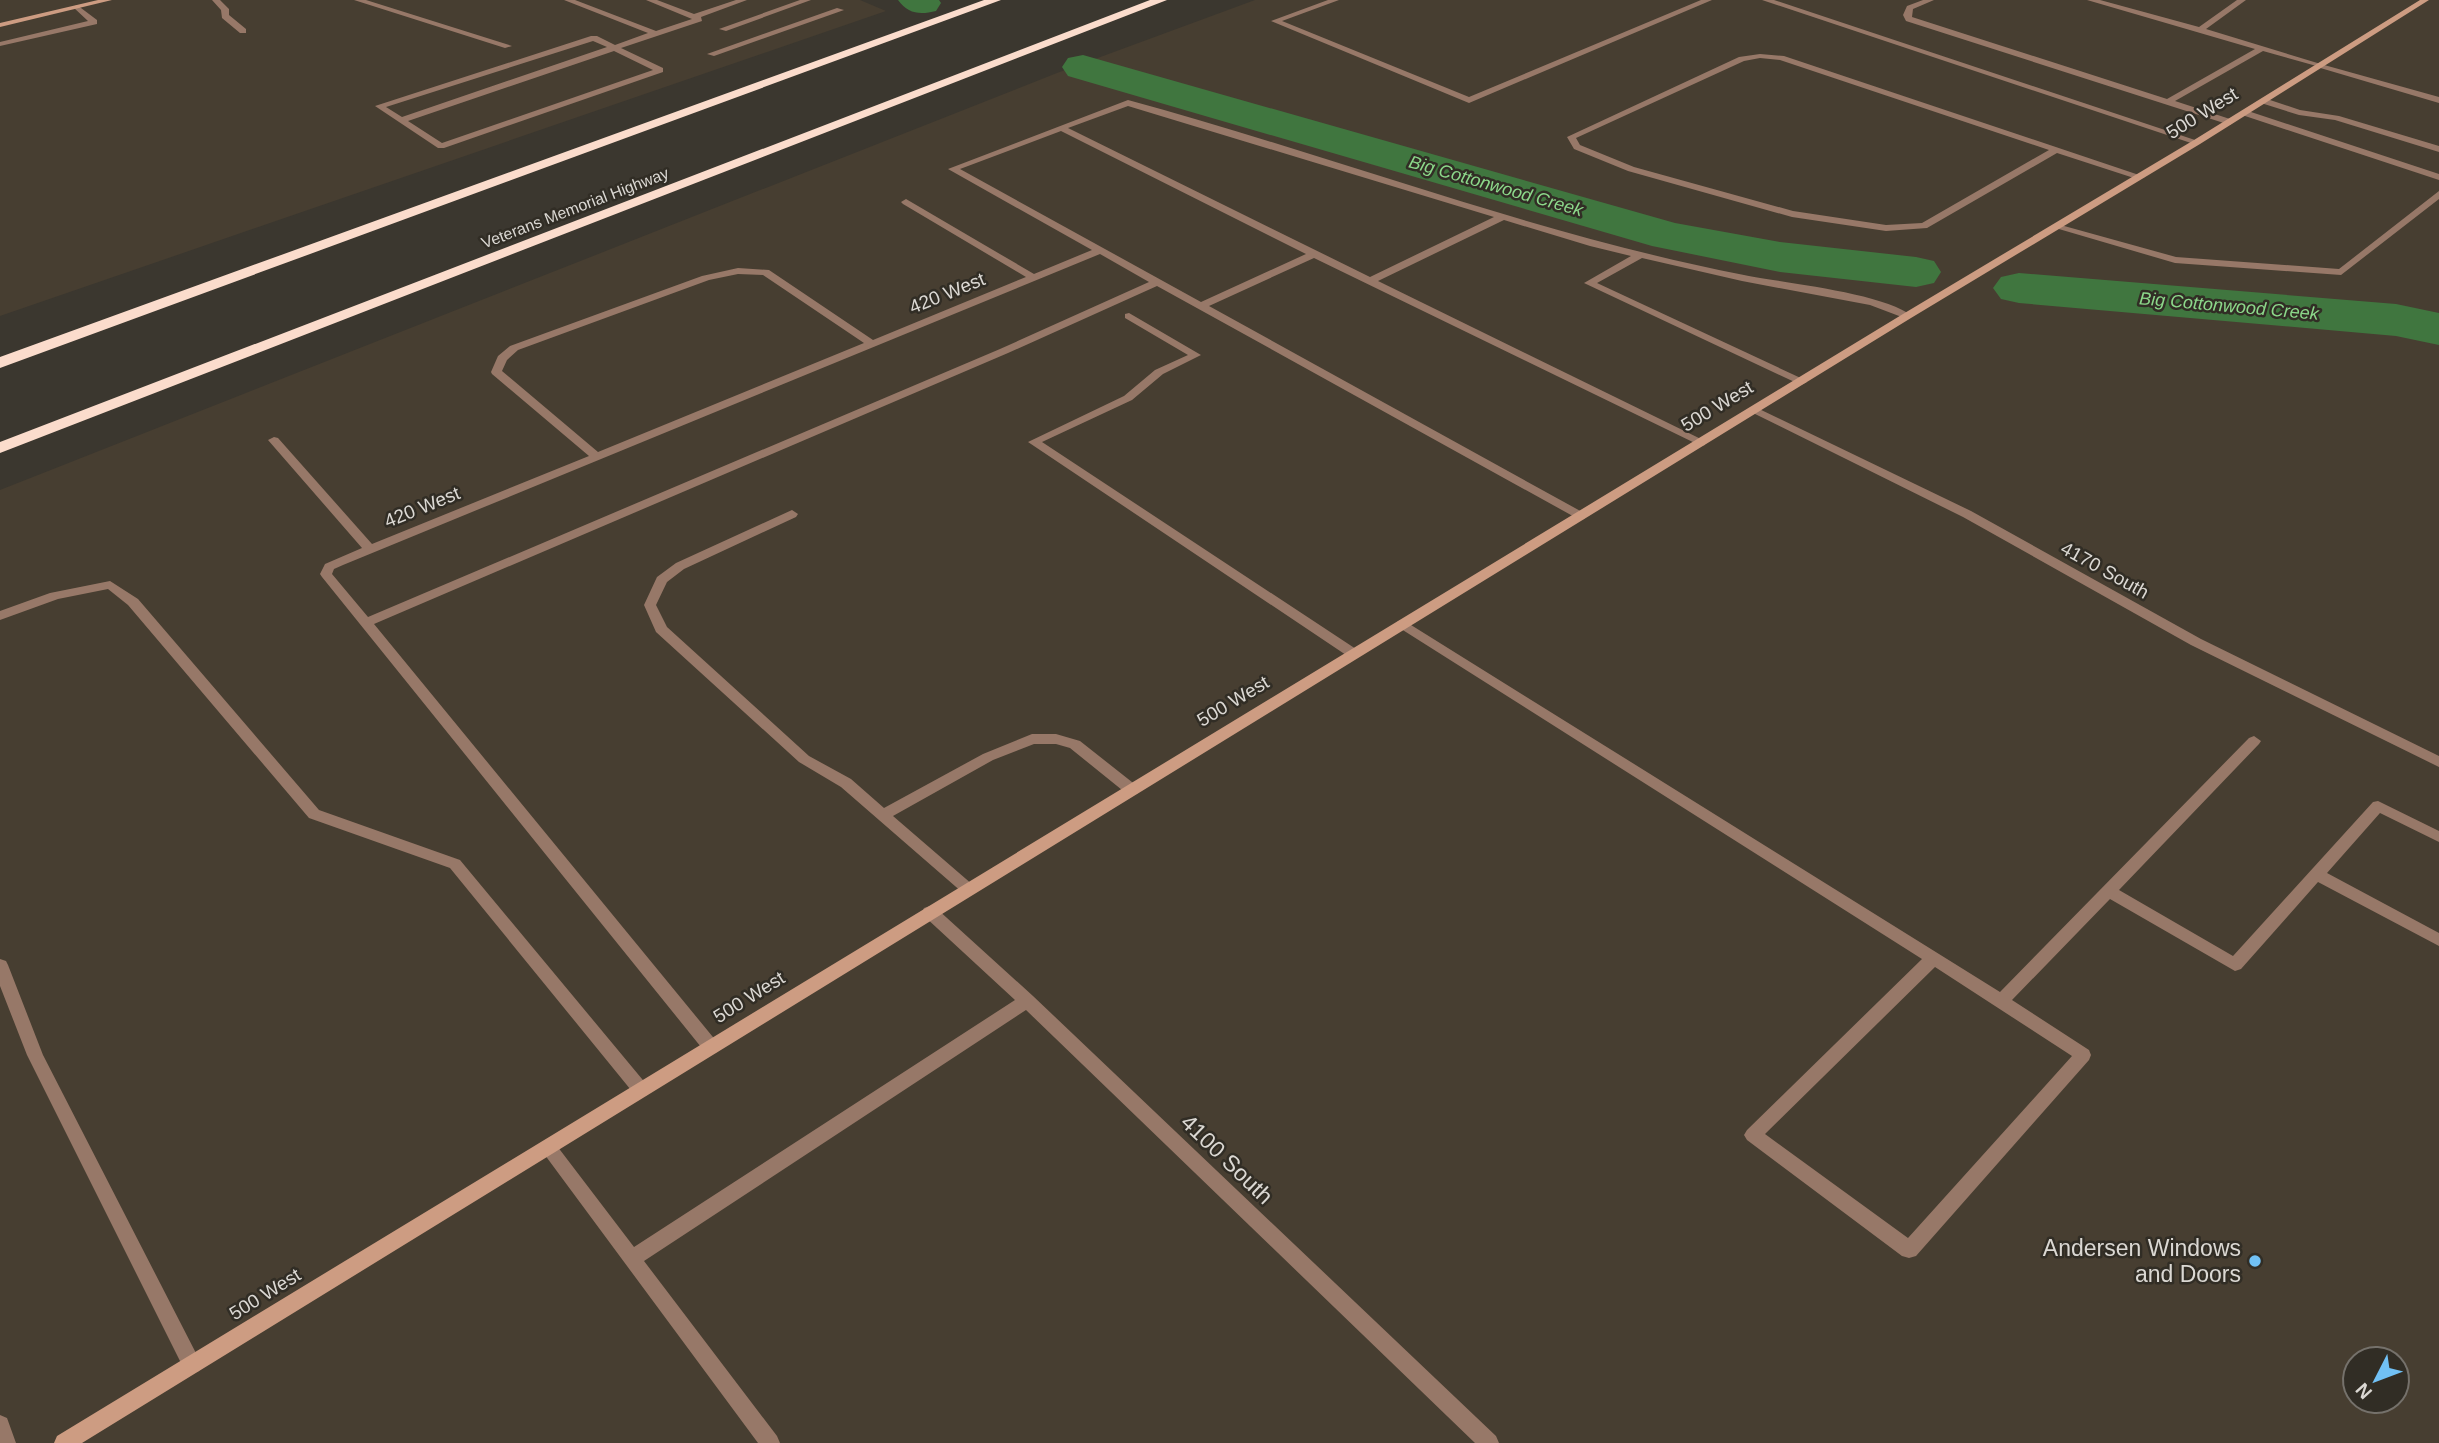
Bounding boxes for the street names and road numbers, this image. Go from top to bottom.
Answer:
street label: 500 West [2163,83,2242,143]
street label: Veterans Memorial Highway [479,164,671,252]
street label: 420 West [906,268,989,318]
street label: 500 West [1677,376,1757,436]
street label: 420 West [381,482,464,532]
street label: 4170 South [2057,537,2153,603]
street label: 500 West [1193,671,1273,731]
street label: 500 West [710,967,789,1027]
street label: 4100 South [1176,1109,1278,1209]
street label: 500 West [226,1264,305,1324]

